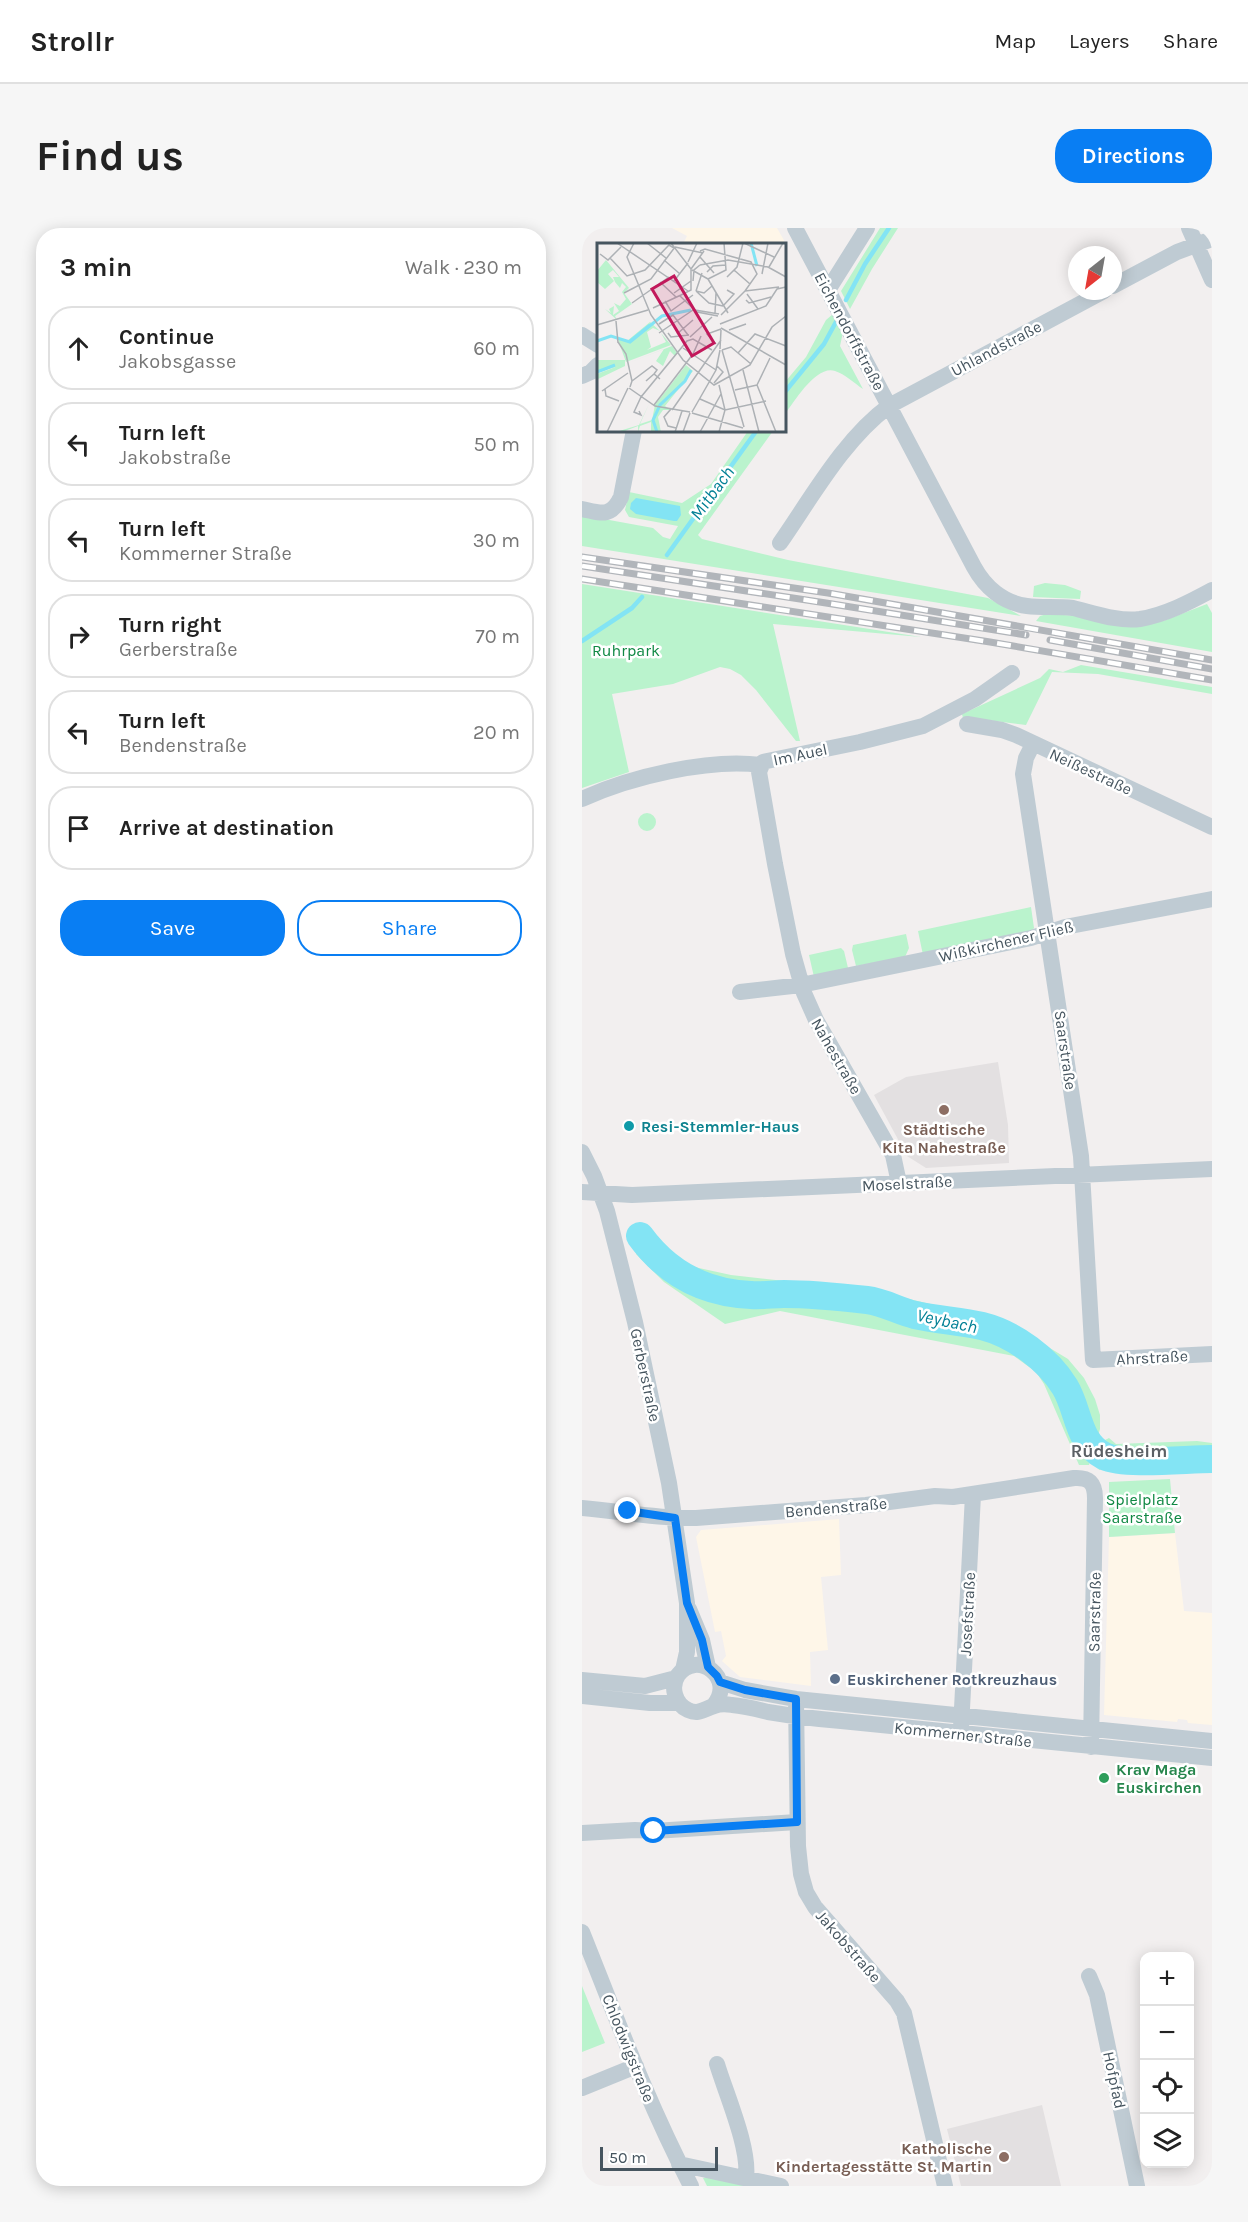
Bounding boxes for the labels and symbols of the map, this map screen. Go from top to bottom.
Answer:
inset map [597,243,786,432]
north arrow [1068,246,1122,300]
street label: Eichendorffstraße [810,269,889,394]
street label: Uhlandstraße [948,317,1045,380]
water label: Mitbach [685,462,739,524]
park label: Ruhrpark [592,641,660,660]
street label: Im Auel [771,739,829,769]
street label: Neißestraße [1046,744,1135,799]
street label: Wißkirchener Fließ [937,917,1075,966]
street label: Saarstraße [1051,1009,1080,1091]
street label: Nahestraße [807,1015,866,1098]
marker: Städtische Kita Nahestraße [937,1103,951,1117]
place label: Resi-Stemmler-Haus [641,1117,800,1136]
marker: Resi-Stemmler-Haus [622,1119,636,1133]
place label: Städtische Kita Nahestraße [882,1120,1006,1157]
street label: Moselstraße [861,1172,953,1195]
water label: Veybach [915,1304,979,1338]
street label: Gerberstraße [626,1327,665,1423]
street label: Ahrstraße [1116,1346,1188,1369]
district label: Rüdesheim [1071,1440,1167,1462]
park label: Spielplatz Saarstraße [1102,1490,1182,1527]
street label: Bendenstraße [784,1494,888,1521]
route end [614,1497,640,1523]
street label: Josefstraße [956,1572,979,1656]
street label: Saarstraße [1084,1572,1105,1652]
place label: Euskirchener Rotkreuzhaus [847,1670,1057,1689]
marker: Euskirchener Rotkreuzhaus [828,1672,842,1686]
street label: Kommerner Straße [893,1718,1033,1751]
place label: Krav Maga Euskirchen [1116,1760,1202,1797]
marker: Krav Maga Euskirchen [1097,1771,1111,1785]
route start [640,1817,666,1843]
street label: Jakobstraße [812,1906,885,1986]
street label: Chlodwigstraße [598,1991,659,2105]
street label: Hofpfad [1099,2050,1130,2110]
place label: Katholische Kindertagesstätte St. Martin [775,2139,992,2176]
scale bar [600,2144,718,2172]
marker: Katholische Kindertagesstätte St. Martin [997,2150,1011,2164]

